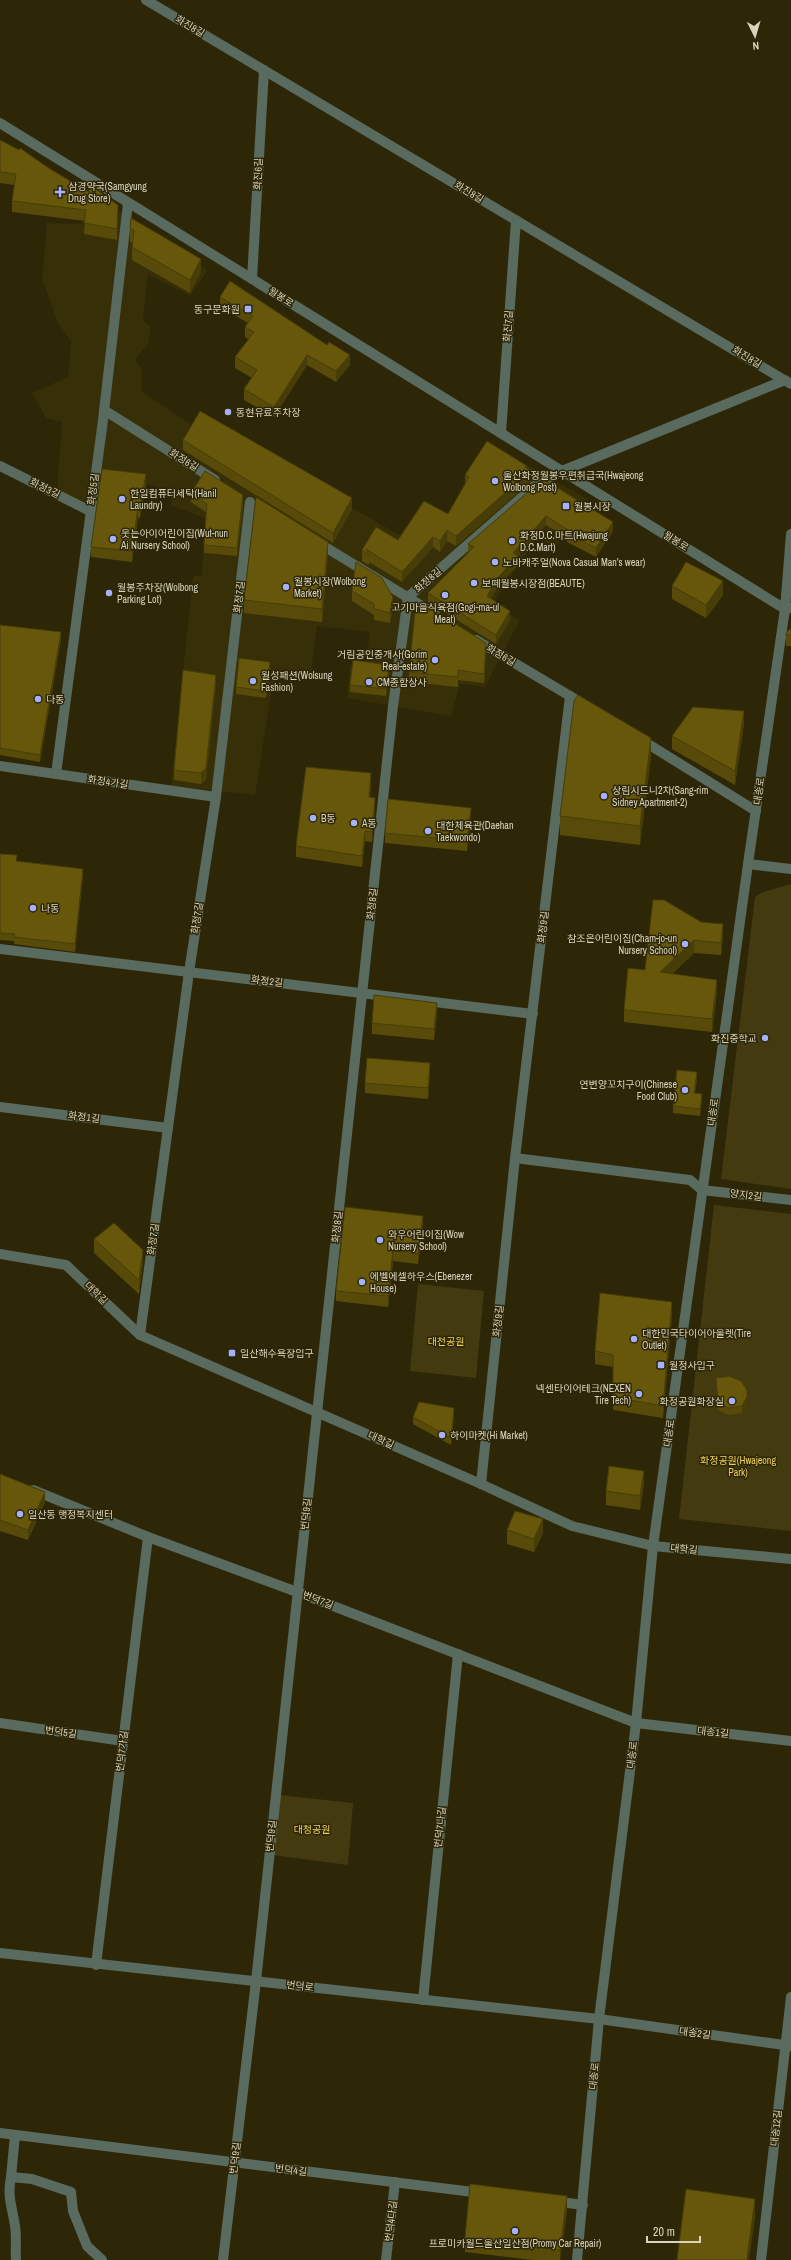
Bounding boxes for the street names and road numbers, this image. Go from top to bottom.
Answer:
street label: 화진8길 [173,12,207,40]
street label: 화진6길 [251,158,265,190]
street label: 화진8길 [452,178,486,206]
street label: 월봉로 [266,284,296,310]
street label: 화진7길 [500,309,516,343]
street label: 화진8길 [730,343,764,371]
street label: 화정6길 [167,446,201,474]
street label: 화정5길 [84,472,102,506]
street label: 화정3길 [28,475,62,501]
street label: 월봉로 [661,528,691,554]
street label: 화정8길 [412,565,444,595]
street label: 화정7길 [231,580,247,614]
street label: 화정6길 [484,641,518,669]
street label: 화정4가길 [87,773,129,791]
street label: 대송로 [751,776,767,806]
street label: 화정8길 [364,887,380,921]
street label: 화정7길 [188,901,206,935]
street label: 화정9길 [535,910,551,944]
street label: 화정2길 [250,973,284,989]
street label: 대송로 [705,1097,721,1127]
street label: 화정1길 [67,1109,101,1125]
street label: 양지2길 [729,1187,763,1203]
street label: 화정8길 [329,1210,345,1244]
street label: 화정7길 [144,1222,162,1256]
street label: 대학길 [82,1279,110,1307]
street label: 화정9길 [490,1304,506,1338]
street label: 대송로 [661,1418,677,1448]
street label: 대학길 [366,1428,396,1452]
street label: 번덕9길 [298,1497,314,1531]
street label: 대학길 [670,1541,698,1557]
street label: 번덕7길 [301,1588,335,1612]
street label: 번덕5길 [44,1723,78,1741]
street label: 대송1길 [696,1724,730,1740]
street label: 번덕7가길 [113,1730,131,1772]
street label: 대송로 [624,1741,640,1769]
street label: 번덕7나길 [431,1806,449,1848]
street label: 번덕9길 [263,1819,279,1853]
street label: 번덕로 [286,1978,314,1994]
street label: 대송2길 [678,2024,712,2042]
street label: 대송로 [586,2062,602,2090]
street label: 대송12길 [768,2109,784,2147]
street label: 번덕9길 [227,2141,243,2175]
street label: 번덕4길 [274,2162,308,2178]
street label: 번덕4다길 [382,2200,400,2242]

